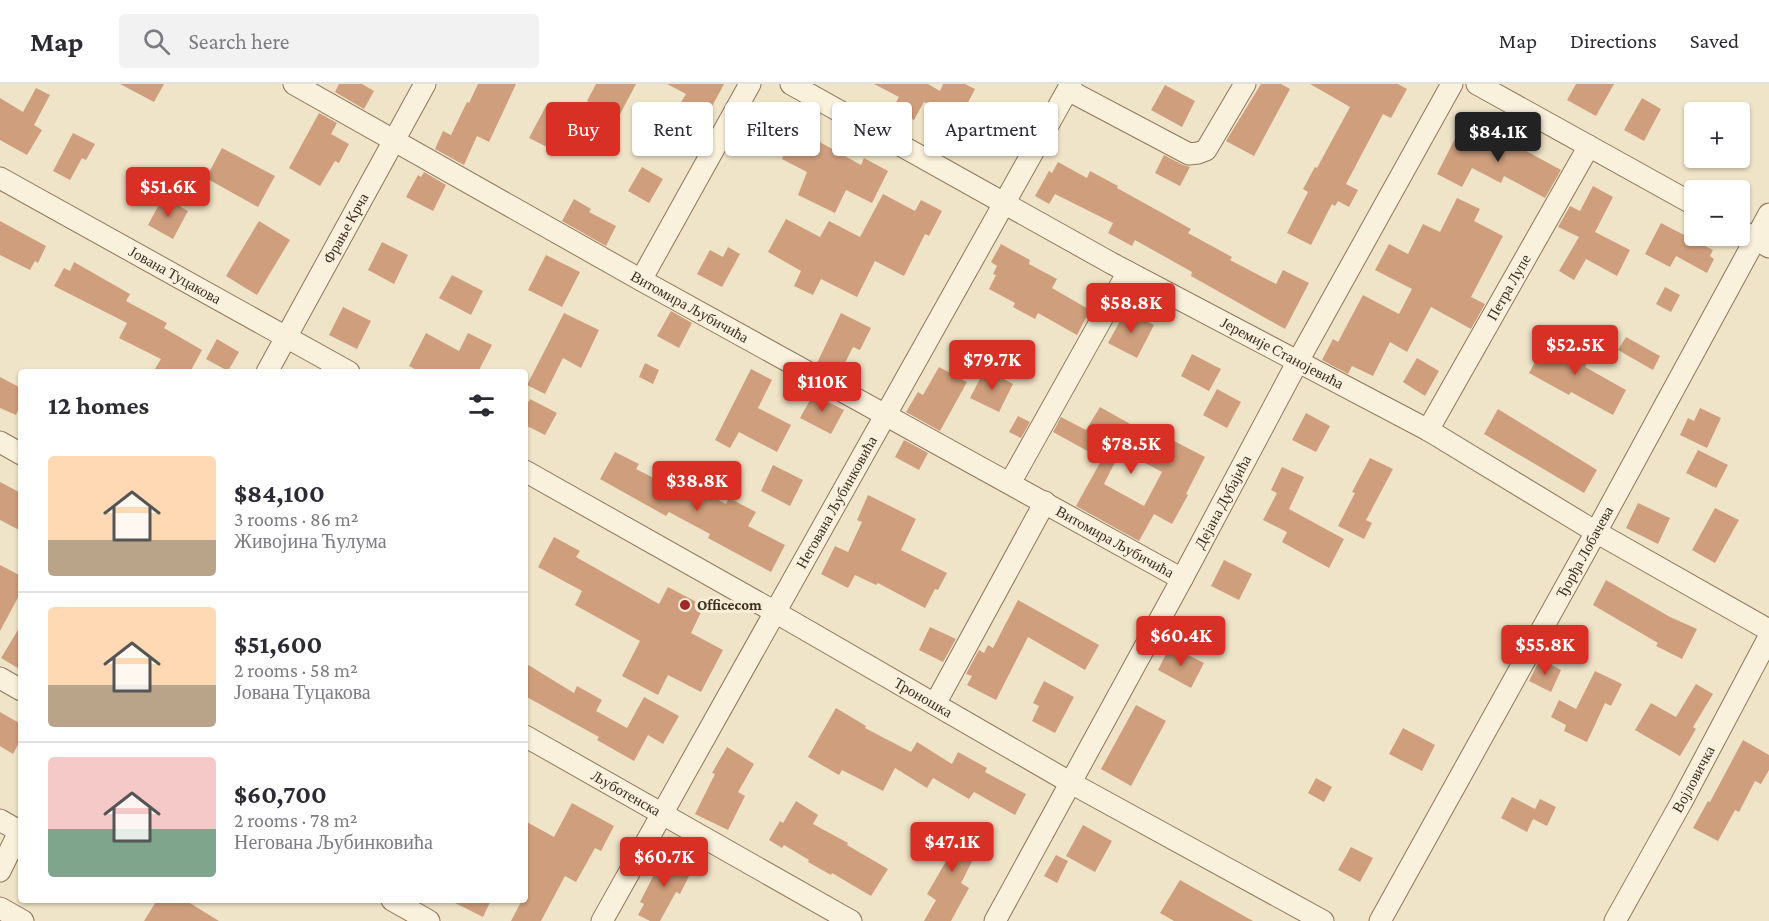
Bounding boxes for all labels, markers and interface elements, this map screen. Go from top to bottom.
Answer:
search box [119,14,539,68]
icon: search [140,25,173,58]
text: Map [30,26,83,57]
text: Search here [188,29,289,54]
text: Map [1499,29,1537,53]
text: Directions [1570,29,1657,53]
text: Saved [1690,29,1739,53]
chip: Buy [546,102,620,156]
chip: Rent [632,102,713,156]
chip: Filters [725,102,820,156]
chip: New [832,102,912,156]
chip: Apartment [924,102,1058,156]
map controls [1684,102,1750,246]
button: + [1684,102,1750,168]
pin: $84.1K [1449,112,1547,163]
text: $84.1K [1469,120,1527,142]
pin: $51.6K [119,167,217,218]
text: $51.6K [140,175,196,197]
button: − [1684,180,1750,246]
street label: Фрање Крча [320,190,372,266]
street label: Јована Туцакова [126,243,224,307]
street label: Петра Лупе [1484,251,1534,323]
street label: Витомира Љубичића [628,268,751,346]
pin: $58.8K [1082,283,1180,334]
text: $58.8K [1100,291,1162,313]
street label: Јеремије Станојевића [1218,314,1347,392]
pin: $52.5K [1526,325,1624,376]
text: $52.5K [1546,333,1604,355]
pin: $79.7K [943,340,1041,391]
text: $79.7K [963,348,1021,370]
pin: $110K [780,362,864,413]
text: $110K [797,370,847,392]
icon: filters [465,389,498,422]
text: 12 homes [48,391,149,420]
pin: $78.5K [1082,424,1180,475]
text: $78.5K [1101,432,1161,454]
street label: Негована Љубинковића [793,433,880,571]
street label: Дејана Дубајића [1192,452,1255,552]
pin: $38.8K [648,461,746,512]
text: $38.8K [666,469,728,491]
text: $84,100 [234,479,325,508]
icon: home [96,480,168,552]
street label: Витомира Љубичића [1053,503,1177,581]
street label: Ђорђа Лобачева [1553,503,1617,600]
text: 3 rooms · 86 m² [234,508,359,530]
text: Живојина Ћулума [234,530,387,552]
place label: Officecom [697,597,762,613]
marker: Officecom [678,598,692,612]
pin: $60.4K [1132,616,1230,667]
text: $60.4K [1150,624,1212,646]
pin: $55.8K [1496,625,1594,676]
text: $51,600 [234,630,322,659]
icon: home [96,631,168,703]
text: $55.8K [1515,633,1575,655]
text: 2 rooms · 58 m² [234,659,358,681]
street label: Троношка [891,674,955,721]
text: Јована Туцакова [234,681,371,703]
street label: Војловичка [1669,743,1718,815]
street label: Љуботенска [588,767,664,819]
text: $60,700 [234,780,327,809]
icon: home [96,781,168,853]
text: 2 rooms · 78 m² [234,809,358,831]
pin: $47.1K [903,822,1001,873]
text: $47.1K [925,830,979,852]
text: Негована Љубинковића [234,831,433,853]
pin: $60.7K [615,837,713,888]
text: $60.7K [634,845,694,867]

